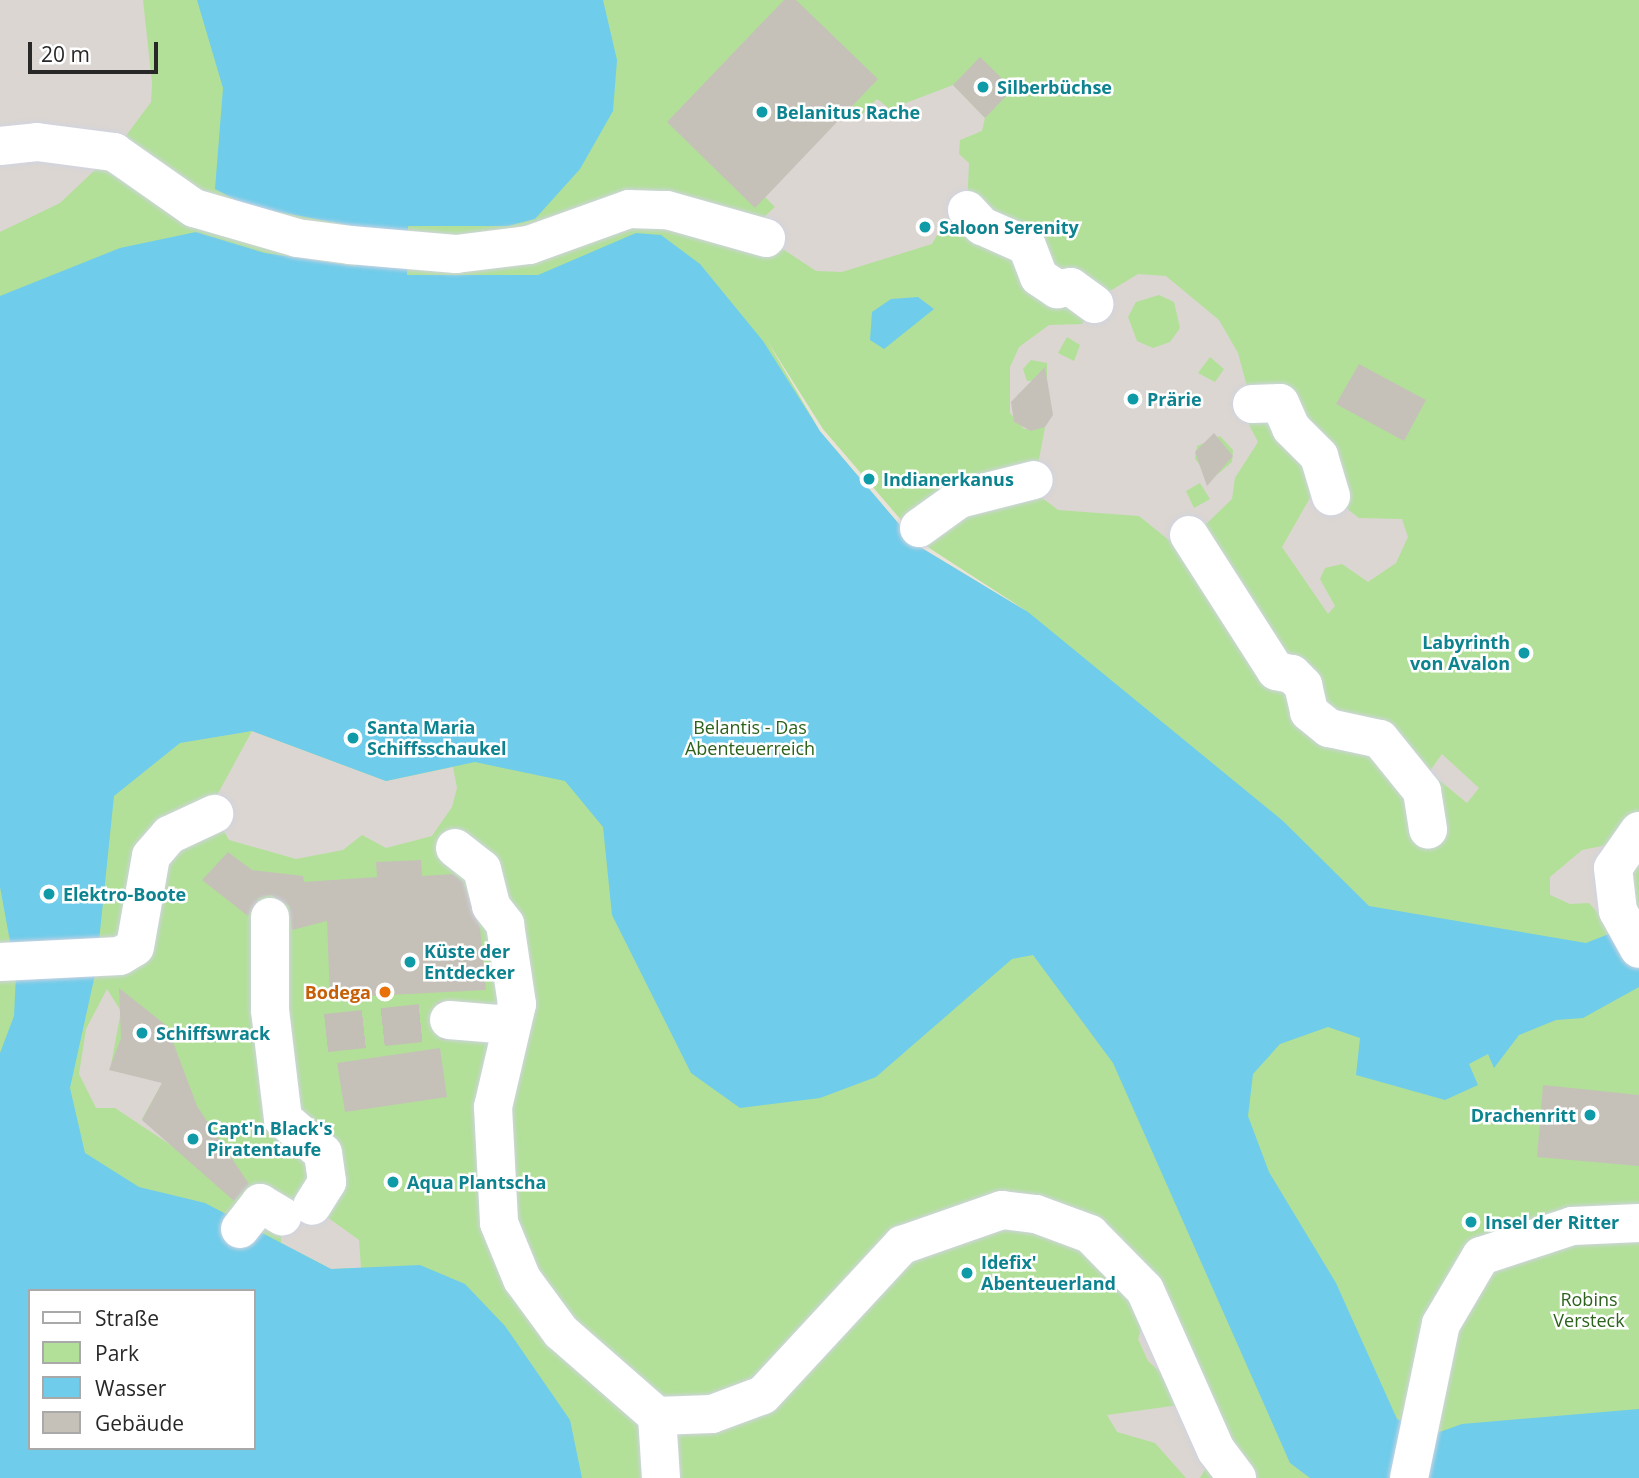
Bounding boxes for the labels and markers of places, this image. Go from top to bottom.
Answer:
place label: Silberbüchse [997,76,1112,98]
marker: Silberbüchse [975,79,991,95]
place label: Belanitus Rache [776,101,920,123]
marker: Belanitus Rache [754,104,770,120]
place label: Saloon Serenity [939,216,1079,238]
marker: Saloon Serenity [917,219,933,235]
place label: Prärie [1147,388,1202,410]
marker: Prärie [1125,391,1141,407]
place label: Indianerkanus [883,468,1014,490]
marker: Indianerkanus [861,471,877,487]
place label: Labyrinth von Avalon [1410,632,1510,674]
marker: Labyrinth von Avalon [1516,645,1532,661]
place label: Santa Maria Schiffsschaukel [367,717,506,760]
marker: Santa Maria Schiffsschaukel [345,730,361,746]
place label: Elektro-Boote [63,883,186,905]
marker: Elektro-Boote [41,886,57,902]
place label: Küste der Entdecker [424,941,515,984]
marker: Küste der Entdecker [402,954,418,970]
place label: Bodega [305,981,371,1003]
marker: Bodega [377,984,393,1000]
place label: Schiffswrack [156,1022,270,1044]
marker: Schiffswrack [134,1025,150,1041]
place label: Drachenritt [1471,1104,1576,1126]
marker: Drachenritt [1582,1107,1598,1123]
place label: Capt'n Black's Piratentaufe [207,1118,332,1160]
marker: Capt'n Black's Piratentaufe [185,1131,201,1147]
place label: Aqua Plantscha [407,1171,546,1193]
marker: Aqua Plantscha [385,1174,401,1190]
place label: Insel der Ritter [1485,1211,1619,1233]
marker: Insel der Ritter [1463,1214,1479,1230]
place label: Idefix' Abenteuerland [981,1252,1116,1294]
marker: Idefix' Abenteuerland [959,1265,975,1281]

